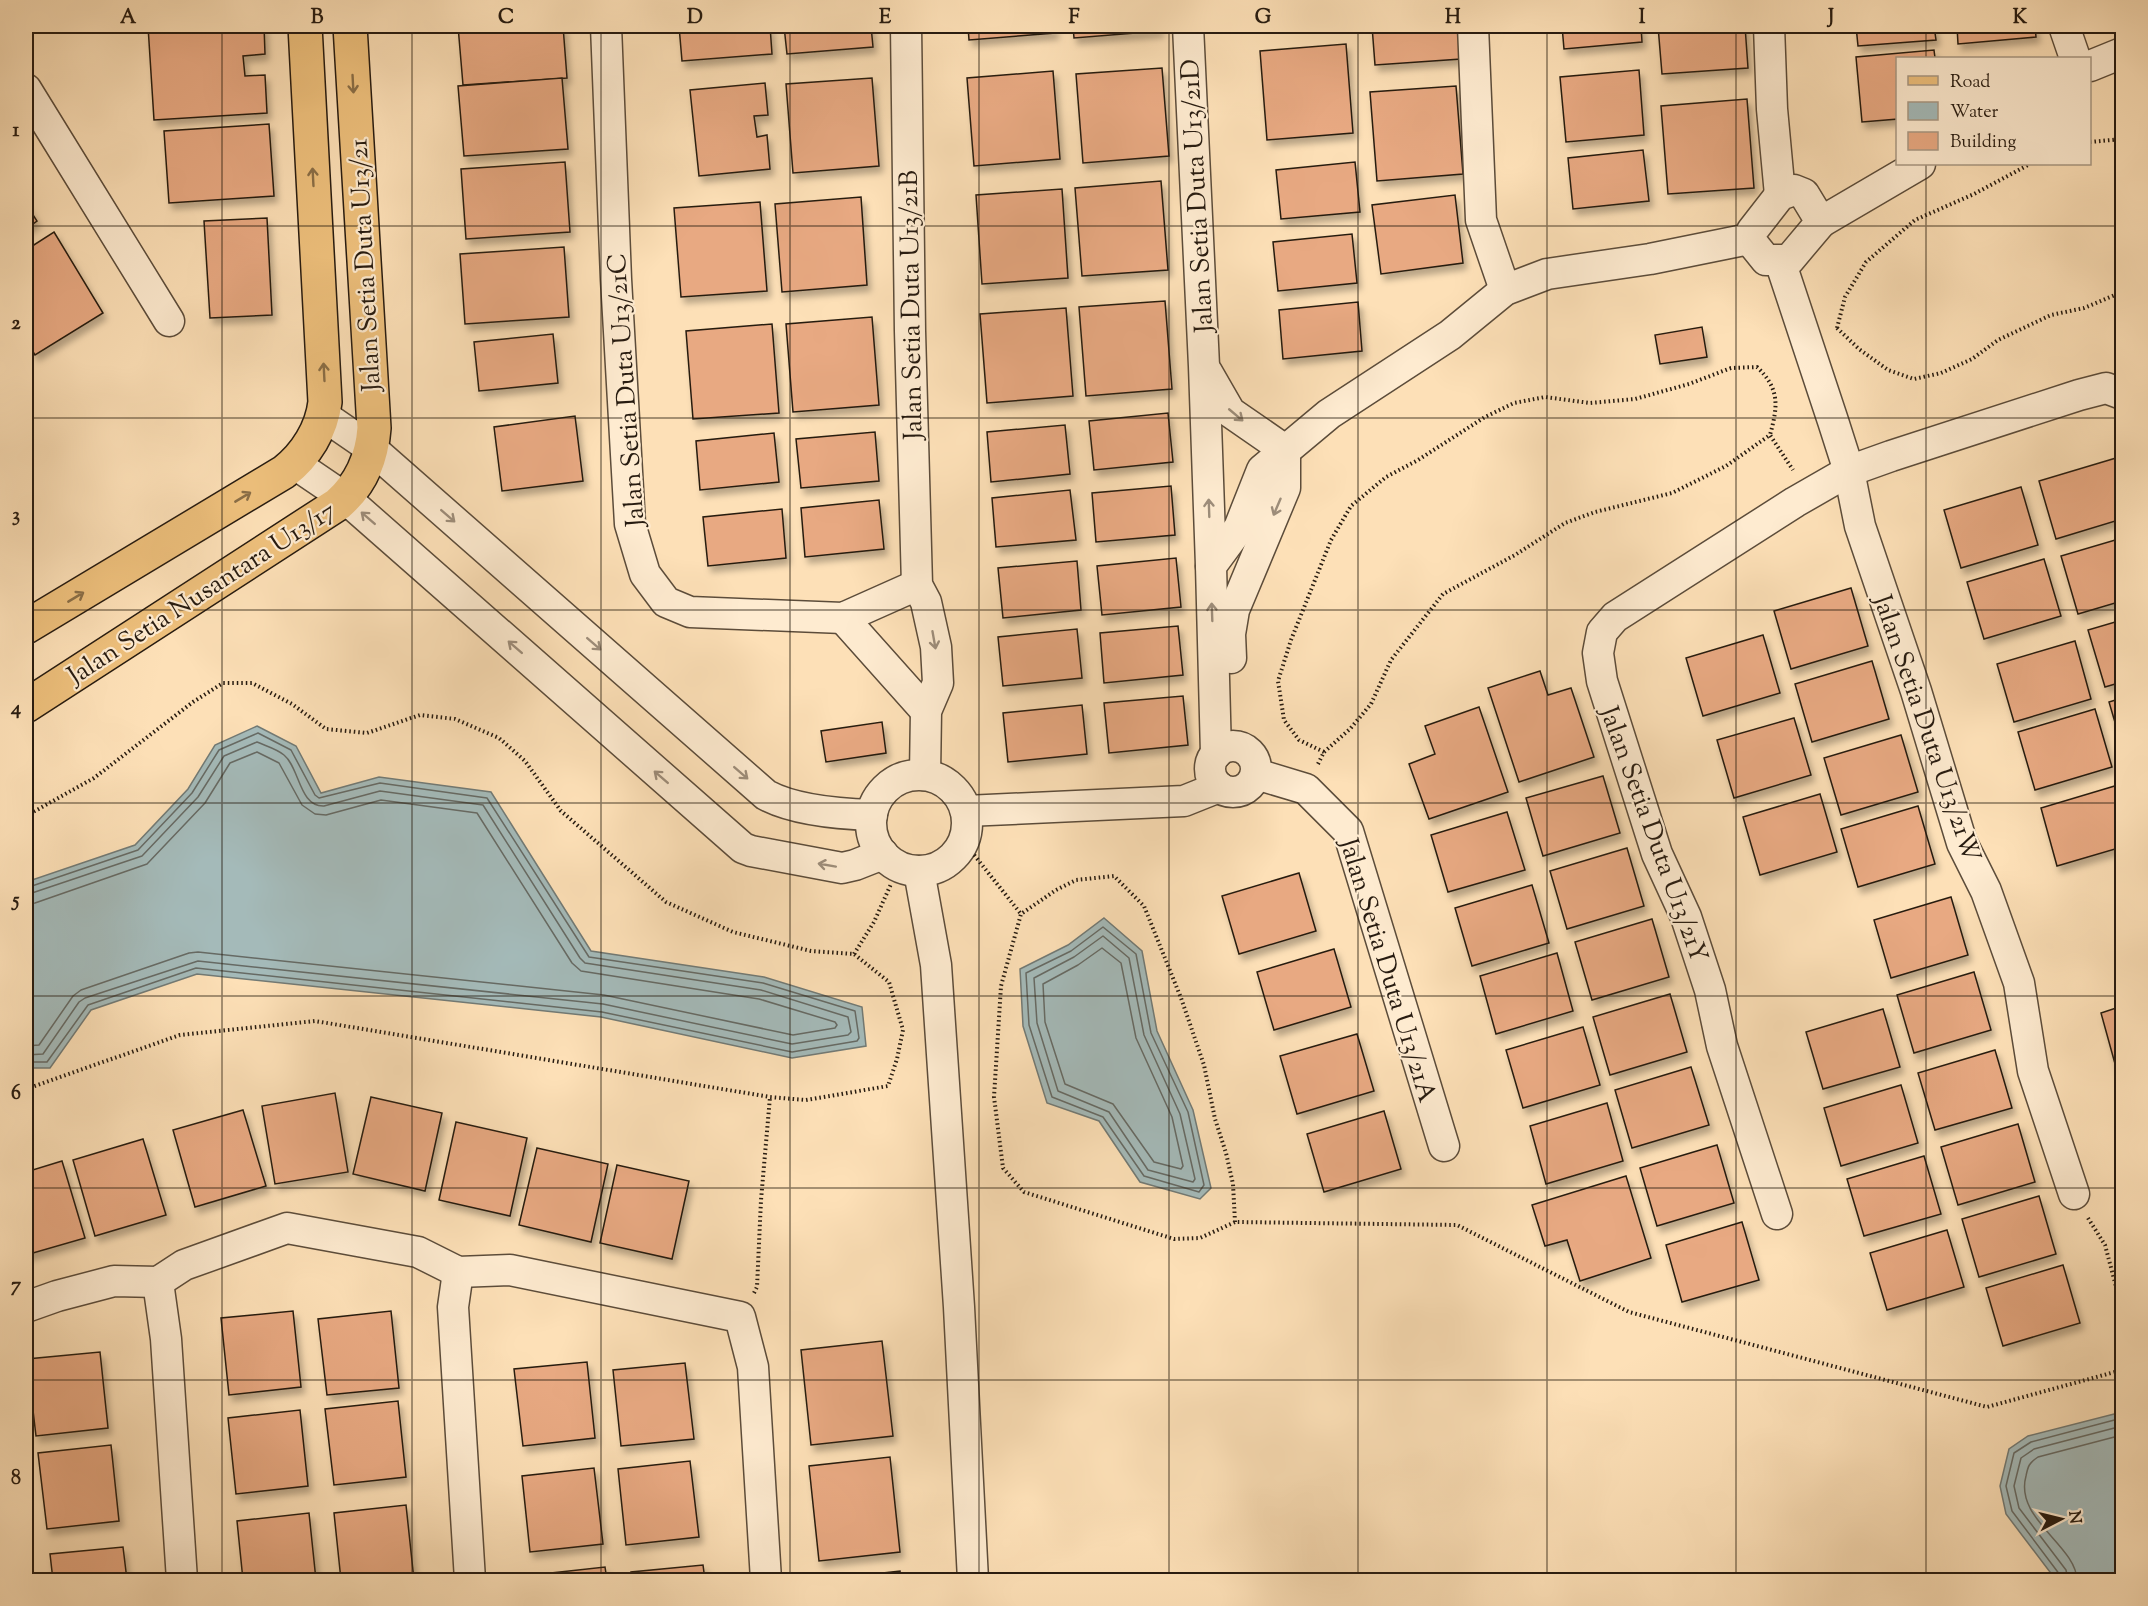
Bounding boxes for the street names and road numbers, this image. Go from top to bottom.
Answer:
street label: Jalan Setia Duta U13/21D [1173,58,1224,336]
street label: Jalan Setia Duta U13/21 [341,137,392,394]
street label: Jalan Setia Duta U13/21B [892,170,933,442]
street label: Jalan Setia Duta U13/21C [599,252,656,530]
street label: Jalan Setia Nusantara U13/17 [59,493,344,696]
street label: Jalan Setia Duta U13/21W [1862,588,1989,867]
street label: Jalan Setia Duta U13/21Y [1588,700,1716,968]
street label: Jalan Setia Duta U13/21A [1328,832,1444,1107]

